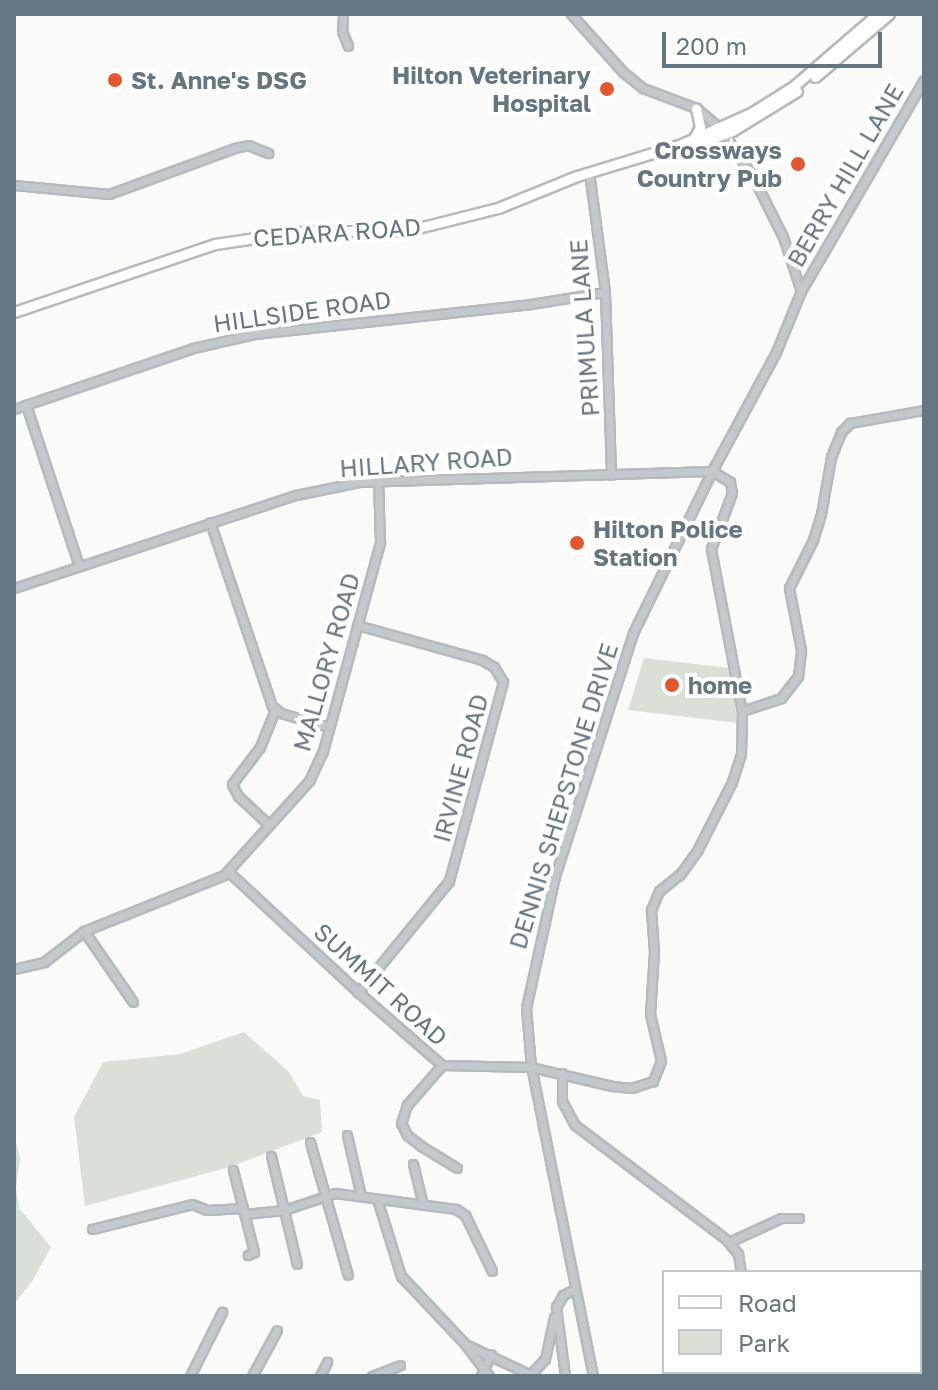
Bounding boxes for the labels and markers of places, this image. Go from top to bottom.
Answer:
place label: Hilton Veterinary Hospital [392,61,591,117]
place label: St. Anne's DSG [131,66,307,94]
marker: St. Anne's DSG [106,71,124,89]
marker: Hilton Veterinary Hospital [598,80,616,98]
place label: Crossways Country Pub [637,136,782,192]
marker: Crossways Country Pub [789,155,807,173]
place label: Hilton Police Station [593,515,743,571]
marker: Hilton Police Station [568,534,586,552]
place label: home [688,671,752,699]
marker: home [663,676,681,694]

